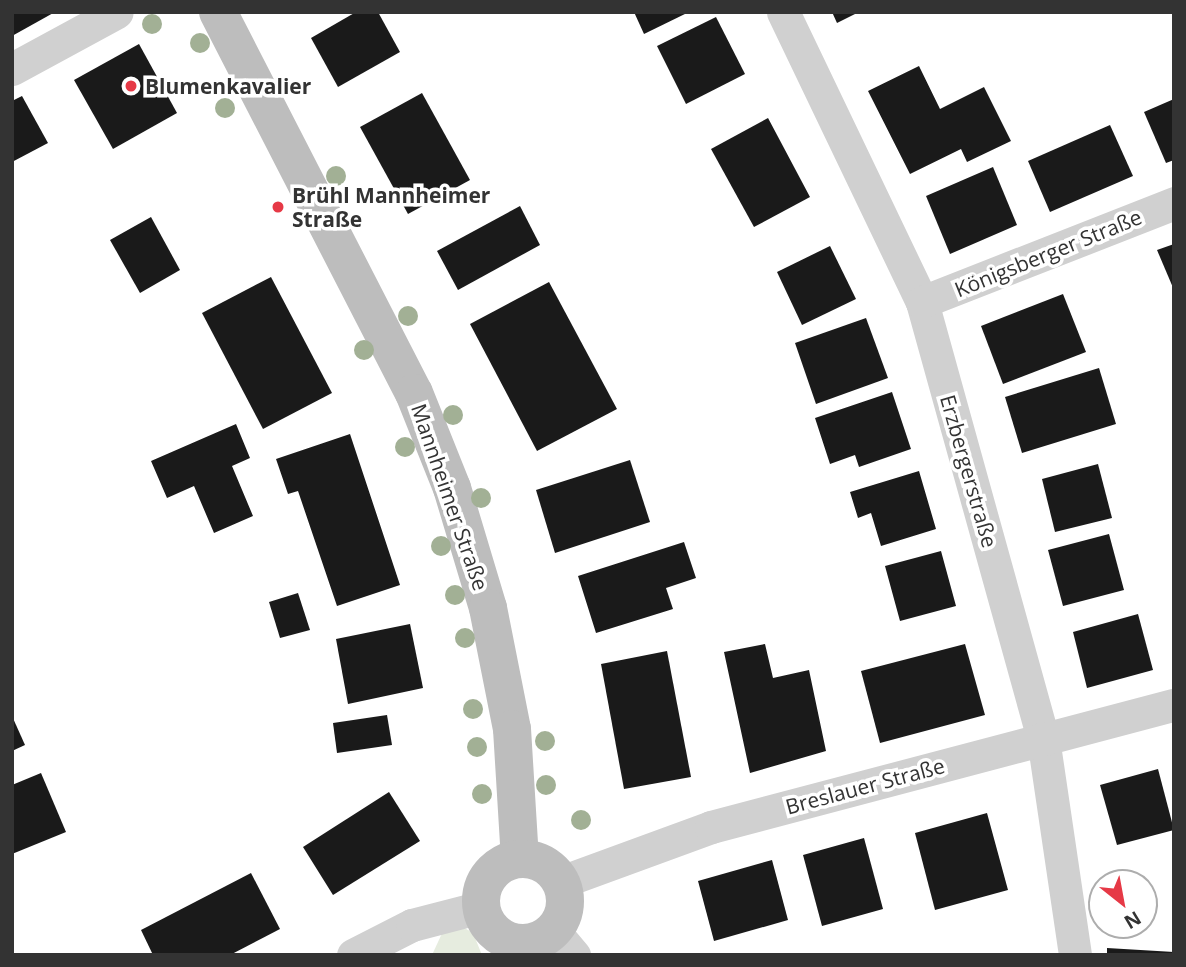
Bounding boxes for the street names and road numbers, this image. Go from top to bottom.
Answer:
street label: Königsberger Straße [951,204,1145,302]
street label: Erzbergerstraße [935,392,1003,550]
street label: Mannheimer Straße [406,400,494,594]
street label: Breslauer Straße [783,753,947,819]

